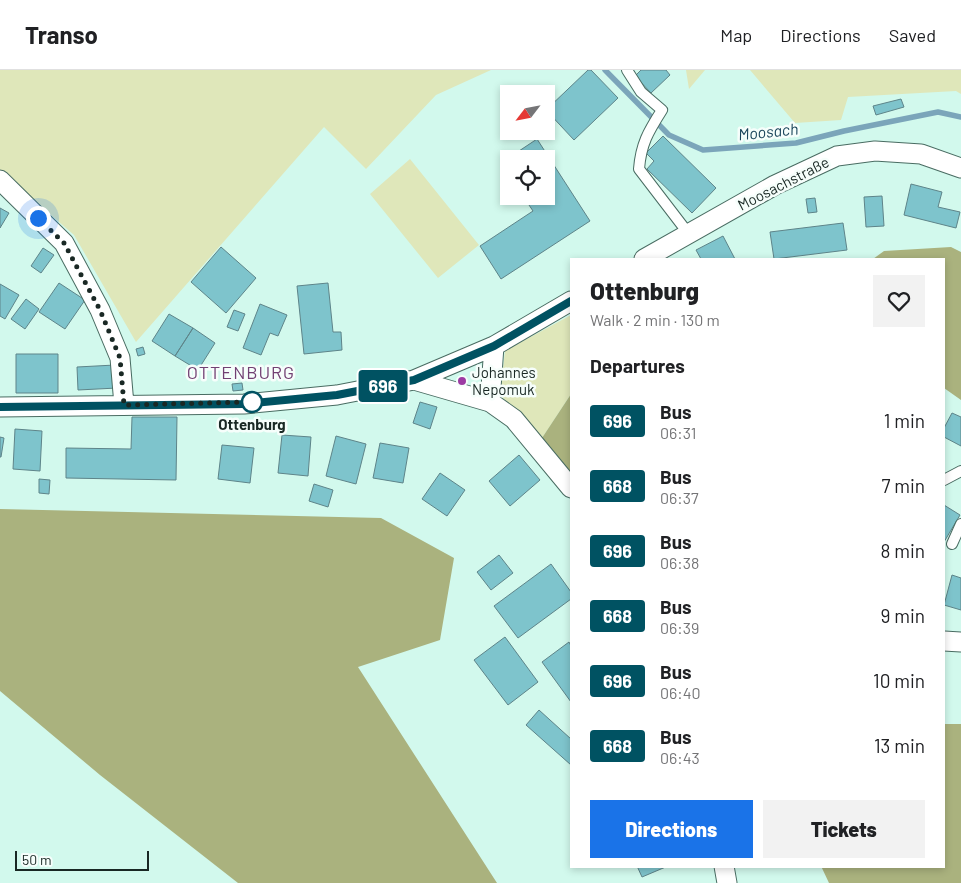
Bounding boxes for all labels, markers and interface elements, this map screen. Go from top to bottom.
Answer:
text: Transo [25,20,98,49]
text: Map [720,24,752,46]
text: Directions [780,24,861,46]
text: Saved [889,24,936,46]
north arrow [500,85,555,140]
map controls [500,85,555,205]
water label: Moosach [737,118,799,144]
button: locate [500,150,555,205]
street label: Moosachstraße [734,152,832,214]
your location [26,206,51,231]
button: heart [873,275,925,327]
text: Ottenburg [590,276,699,305]
text: Walk · 2 min · 130 m [590,310,720,329]
text: Departures [590,354,685,377]
district label: OTTENBURG [187,361,295,383]
place label: Johannes Nepomuk [472,363,536,398]
line badge: 696 [354,370,412,402]
text: 696 [369,375,397,397]
marker: Johannes Nepomuk [456,375,468,387]
marker: Ottenburg [241,391,263,413]
text: Bus [660,400,692,423]
text: 1 min [884,409,925,432]
text: 696 [603,410,632,432]
place label: Ottenburg [218,415,286,433]
text: 06:31 [660,423,696,442]
text: Bus [660,465,692,488]
text: 7 min [881,474,925,497]
text: 668 [603,475,632,497]
text: 06:37 [660,488,699,507]
text: Bus [660,530,692,553]
text: 8 min [881,539,925,562]
text: 696 [603,540,632,562]
text: 06:38 [660,553,699,572]
text: Bus [660,595,692,618]
text: 9 min [881,604,925,627]
text: 668 [603,605,632,627]
text: 06:39 [660,618,699,637]
text: Bus [660,660,692,683]
text: 10 min [873,669,925,692]
text: 696 [603,670,632,692]
text: 06:40 [660,683,701,702]
text: Bus [660,725,692,748]
text: 13 min [874,734,925,757]
text: 668 [603,735,632,757]
text: 06:43 [660,748,700,767]
button: Directions [590,800,753,858]
button: Tickets [763,800,925,858]
scale bar [15,848,149,871]
text: 50 m [22,851,51,868]

